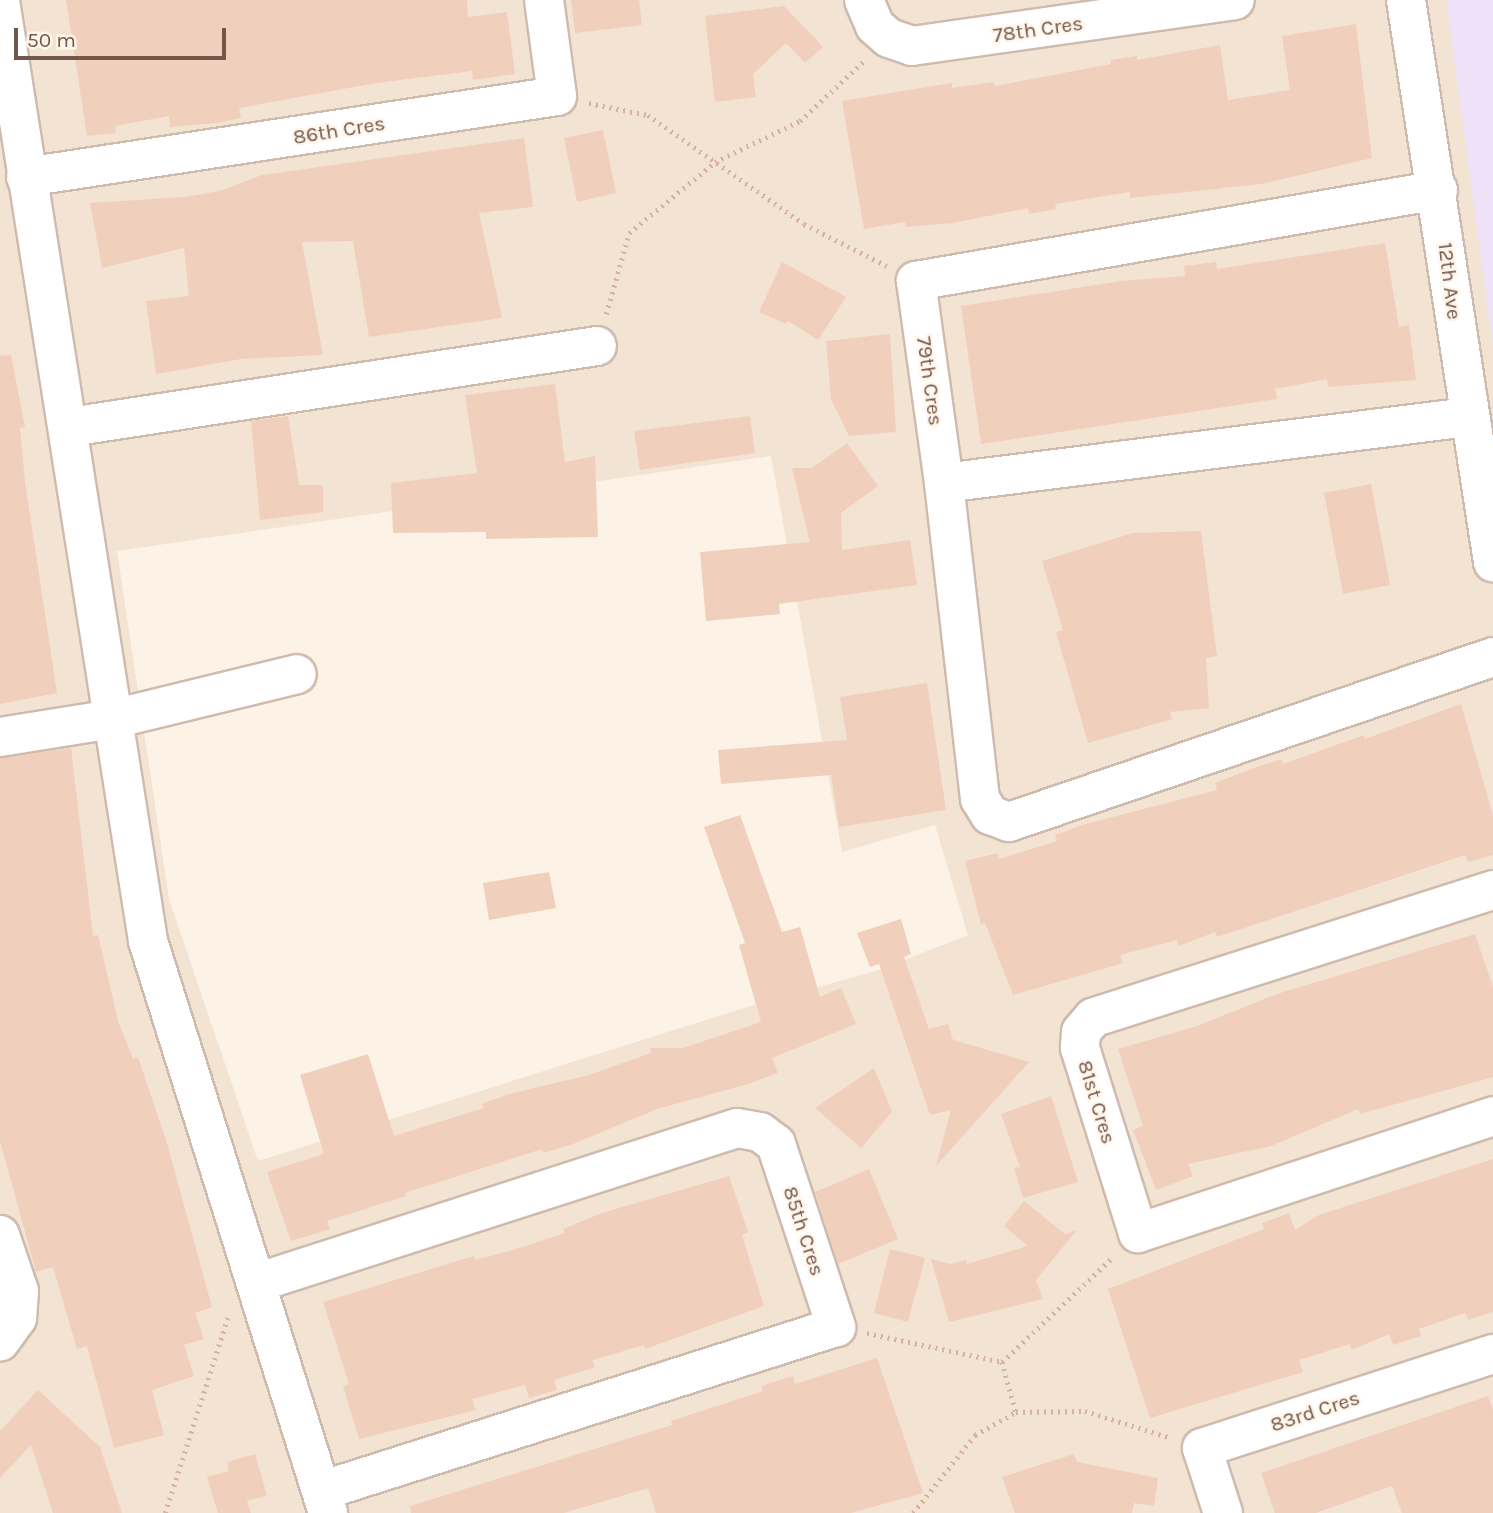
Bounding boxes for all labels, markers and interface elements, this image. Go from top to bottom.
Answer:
street label: 78th Cres [991,10,1085,48]
scale bar [18,14,229,58]
text: 50 m [27,28,76,52]
street label: 86th Cres [291,110,387,150]
street label: 12th Ave [1433,241,1467,321]
street label: 79th Cres [911,335,949,427]
street label: 81st Cres [1072,1057,1122,1147]
street label: 85th Cres [778,1183,830,1279]
street label: 83rd Cres [1267,1385,1363,1437]

